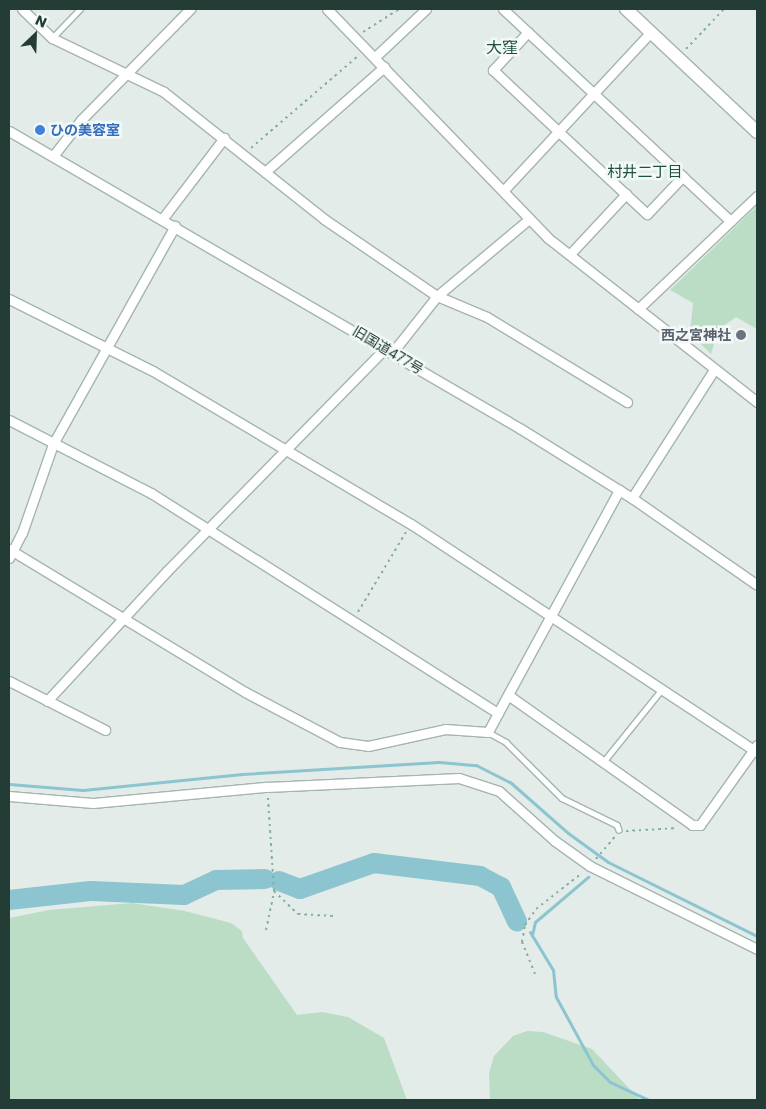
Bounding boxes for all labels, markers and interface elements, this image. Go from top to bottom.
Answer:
north arrow [10,10,60,60]
text: N [32,10,50,33]
district label: 大窪 [486,38,518,58]
place label: ひの美容室 [50,122,120,138]
marker: ひの美容室 [34,124,46,136]
district label: 村井二丁目 [608,163,682,181]
street label: 旧国道477号 [349,322,427,378]
place label: 西之宮神社 [661,327,731,343]
marker: 西之宮神社 [735,329,747,341]

